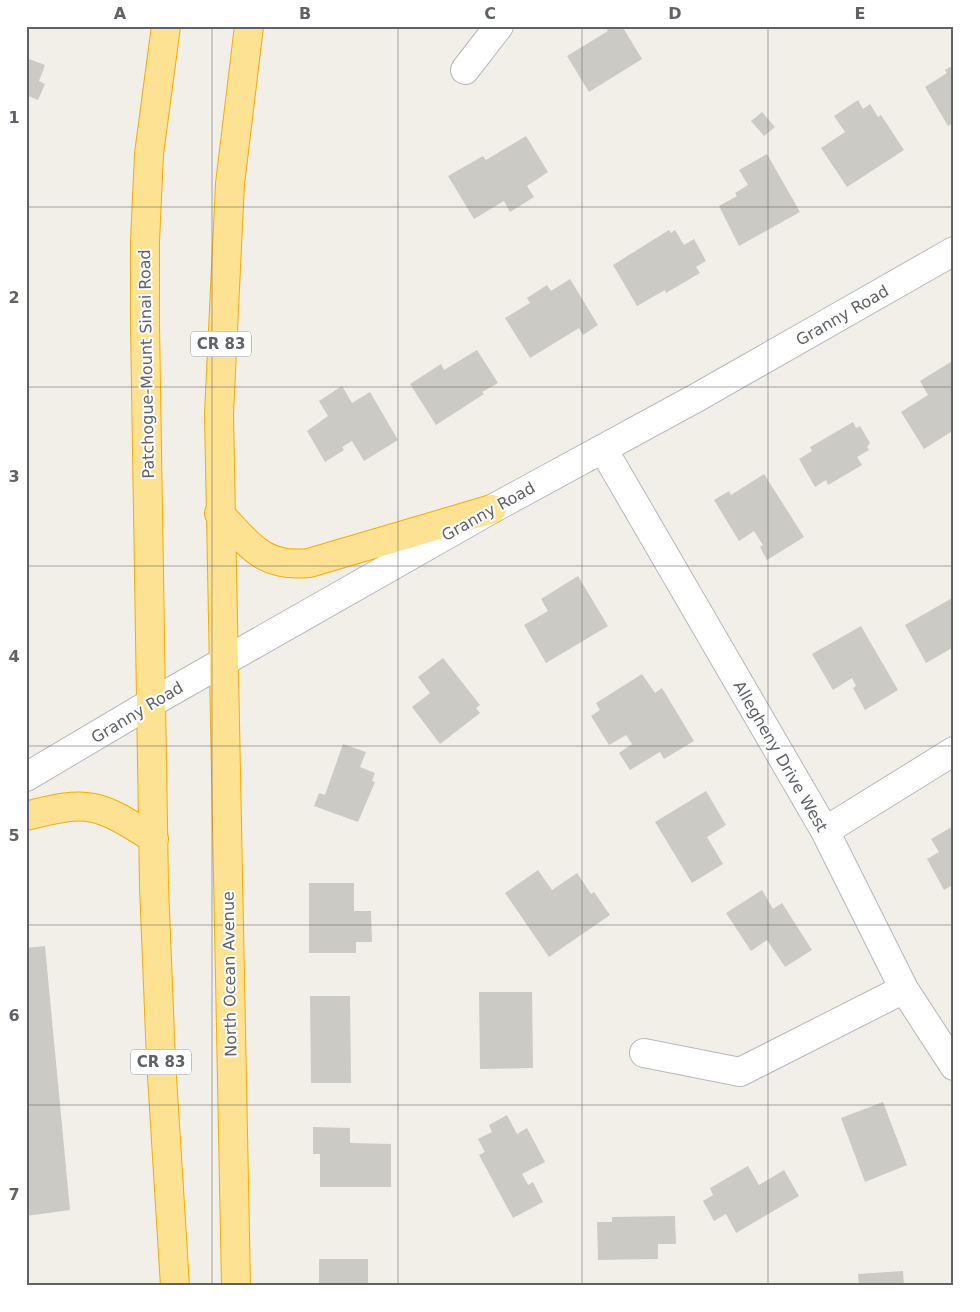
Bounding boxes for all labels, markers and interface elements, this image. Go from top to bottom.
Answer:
text: A [114,4,127,23]
text: B [299,4,311,23]
text: C [484,4,496,23]
text: D [668,4,682,23]
text: E [855,4,865,23]
text: 1 [8,108,20,127]
street label: Patchogue-Mount Sinai Road [135,249,158,479]
street label: Granny Road [793,281,892,350]
text: 2 [8,288,20,307]
road number: CR 83 [191,332,251,356]
text: 3 [8,467,20,486]
street label: Granny Road [438,478,538,545]
text: 4 [8,647,20,666]
street label: Allegheny Drive West [729,677,832,835]
street label: Granny Road [88,678,187,747]
text: 5 [8,826,20,845]
street label: North Ocean Avenue [219,891,240,1057]
text: 6 [8,1006,20,1025]
road number: CR 83 [131,1050,191,1074]
text: 7 [8,1185,20,1204]

